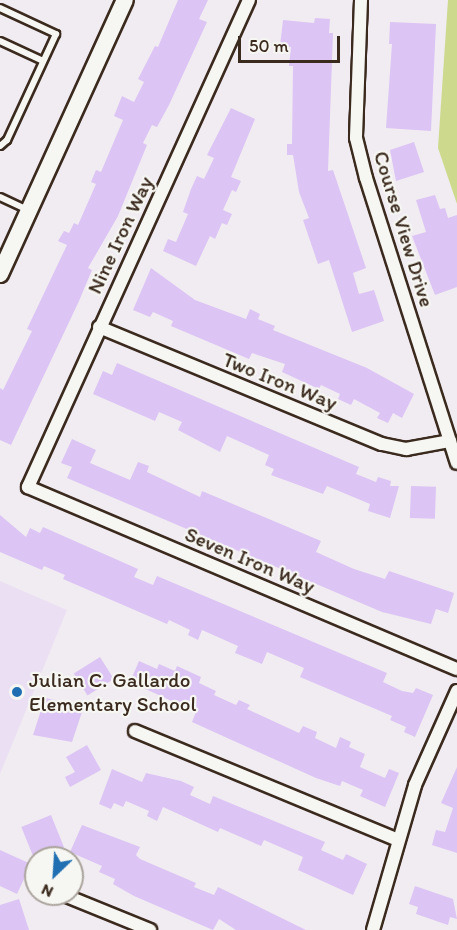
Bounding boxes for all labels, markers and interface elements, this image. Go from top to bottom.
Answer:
scale bar [241,24,343,62]
text: 50 m [249,35,289,57]
street label: Course View Drive [368,148,440,310]
street label: Nine Iron Way [82,172,158,298]
street label: Two Iron Way [220,347,340,415]
street label: Seven Iron Way [182,521,318,599]
place label: Julian C. Gallardo Elementary School [29,667,196,717]
marker: Julian C. Gallardo Elementary School [10,685,24,699]
north arrow [24,846,84,906]
text: N [38,880,56,902]

